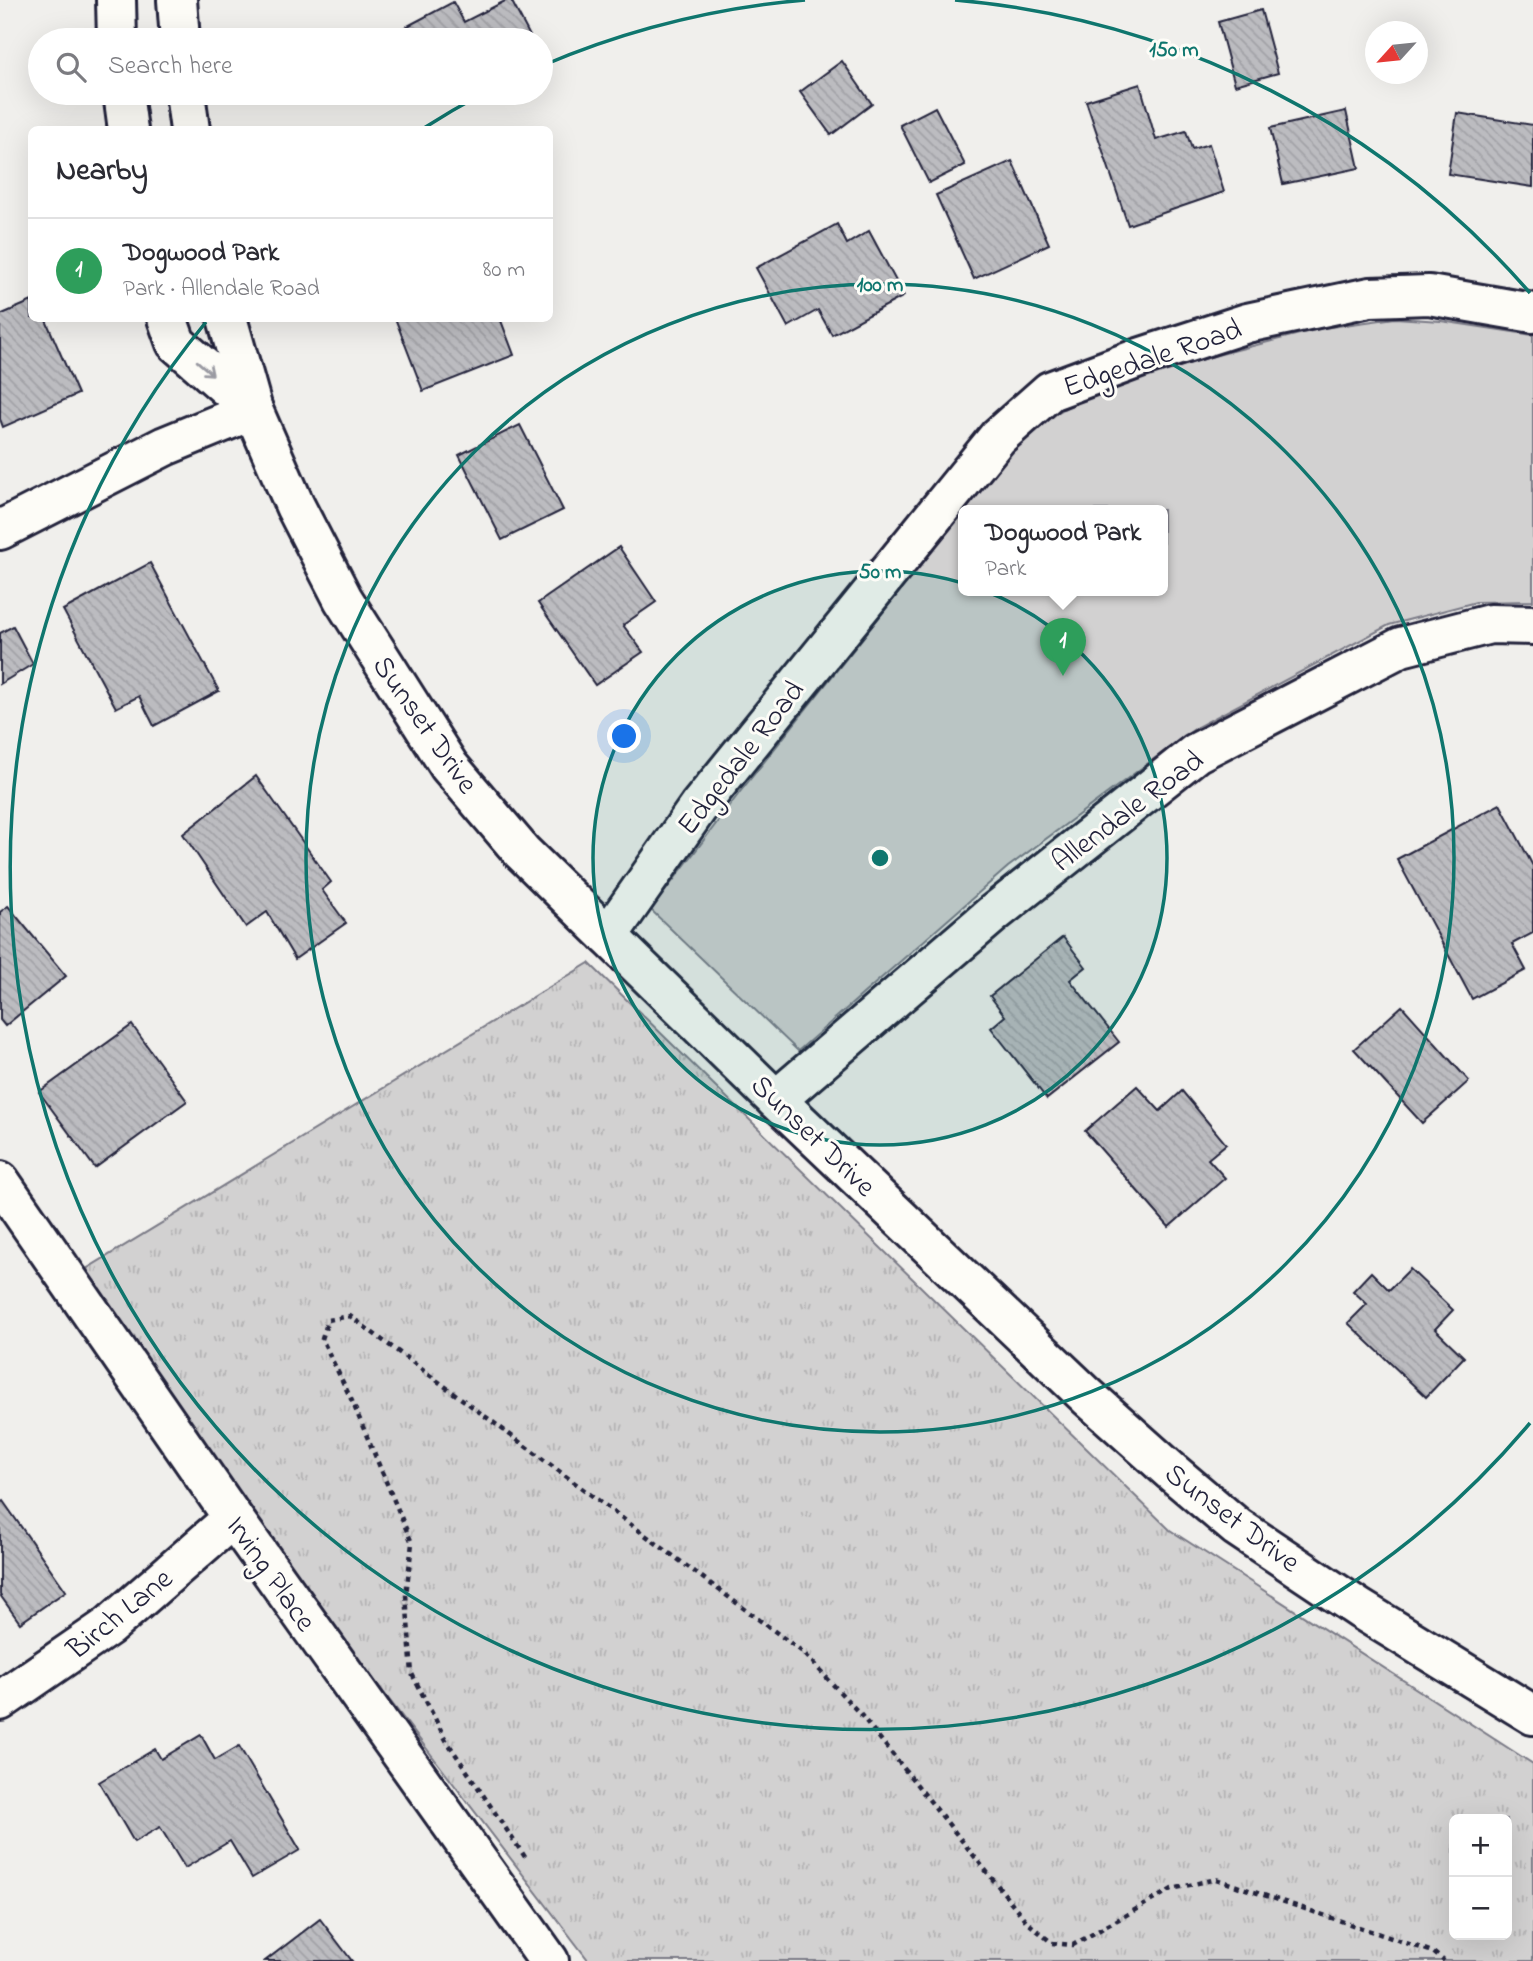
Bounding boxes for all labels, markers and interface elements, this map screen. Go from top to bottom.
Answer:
north arrow [1365,21,1428,84]
search box [28,28,553,105]
text: 150 m [1149,36,1199,66]
icon: search [52,48,90,86]
text: Search here [108,48,233,86]
text: Nearby [56,150,148,194]
text: Dogwood Park [123,235,279,273]
text: 1 [75,254,83,287]
text: 80 m [483,254,525,287]
text: 100 m [857,271,903,301]
text: Park · Allendale Road [123,273,320,306]
street label: Edgedale Road [1058,309,1248,411]
one-way arrow [195,360,213,376]
popup [958,505,1168,596]
text: Dogwood Park [985,515,1141,553]
text: Park [985,553,1026,586]
text: 50 m [859,558,901,588]
pin: 1 [1040,618,1086,676]
street label: Sunset Drive [360,648,488,804]
street label: Edgedale Road [668,672,817,846]
your location [607,719,641,753]
street label: Allendale Road [1043,740,1214,884]
centre of rings [868,846,892,870]
street label: Sunset Drive [739,1066,885,1209]
street label: Sunset Drive [1154,1454,1309,1585]
street label: Irving Place [213,1508,326,1642]
street label: Birch Lane [57,1558,184,1673]
map controls [1449,1814,1512,1940]
button: + [1449,1814,1512,1877]
button: − [1449,1877,1512,1940]

